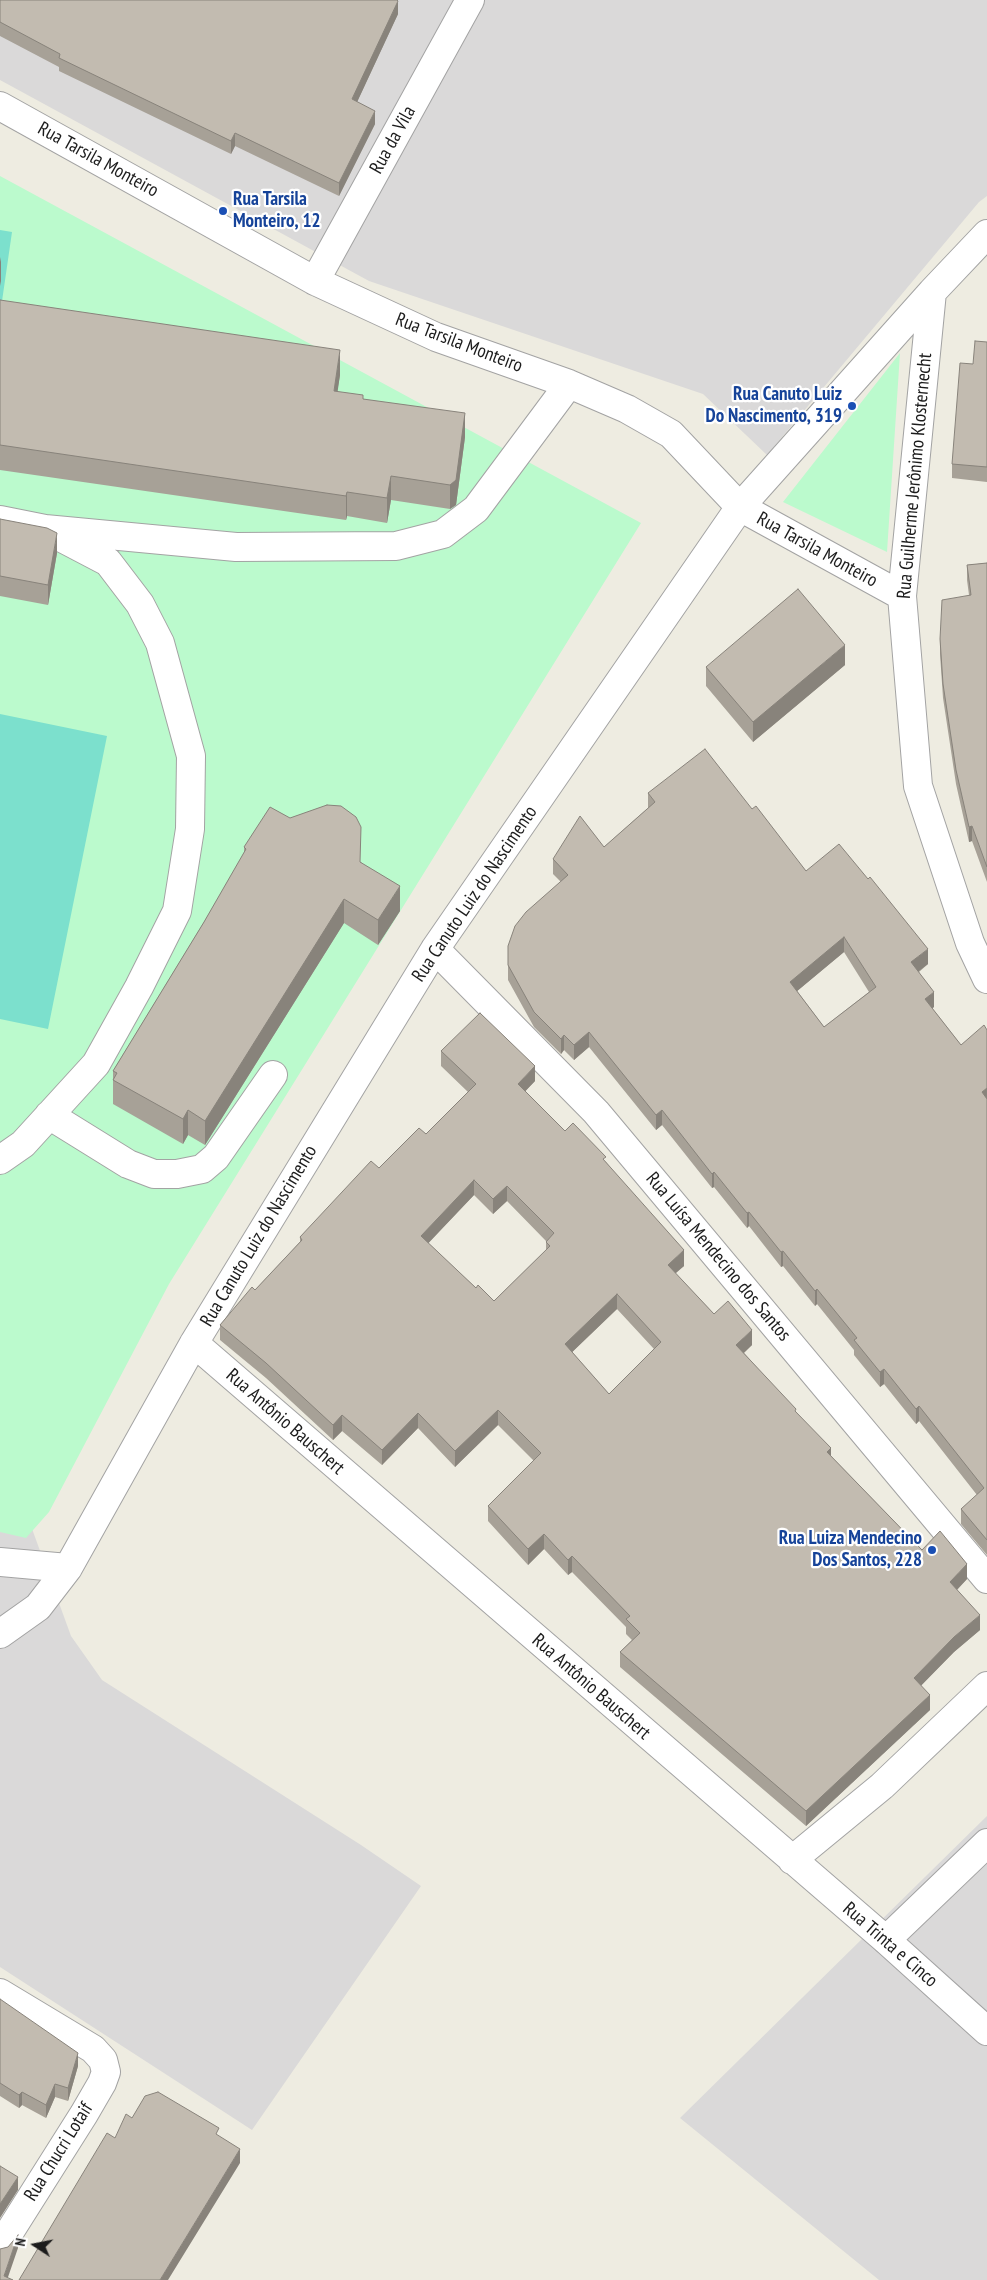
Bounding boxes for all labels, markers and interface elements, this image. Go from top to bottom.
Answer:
street label: Rua da Vila [365,102,421,178]
street label: Rua Tarsila Monteiro [34,117,162,203]
place label: Rua Tarsila Monteiro, 12 [233,189,321,233]
marker: Rua Tarsila Monteiro, 12 [217,205,229,217]
street label: Rua Tarsila Monteiro [392,308,526,378]
street label: Rua Guilherme Jerônimo Klosternecht [893,352,937,600]
place label: Rua Canuto Luiz Do Nascimento, 319 [705,384,842,428]
marker: Rua Canuto Luiz Do Nascimento, 319 [846,400,858,412]
street label: Rua Tarsila Monteiro [753,507,881,593]
street label: Rua Canuto Luiz do Nascimento [408,802,542,986]
street label: Rua Canuto Luiz do Nascimento [196,1141,322,1331]
street label: Rua Luísa Mendecino dos Santos [641,1168,795,1346]
street label: Rua Antônio Bauschert [221,1364,349,1480]
place label: Rua Luiza Mendecino Dos Santos, 228 [779,1528,922,1572]
marker: Rua Luiza Mendecino Dos Santos, 228 [926,1544,938,1556]
street label: Rua Antônio Bauschert [527,1629,655,1745]
street label: Rua Trinta e Cinco [838,1898,942,1992]
street label: Rua Chucri Lotaif [20,2099,98,2205]
north arrow [10,2220,60,2270]
text: N [11,2237,30,2248]

